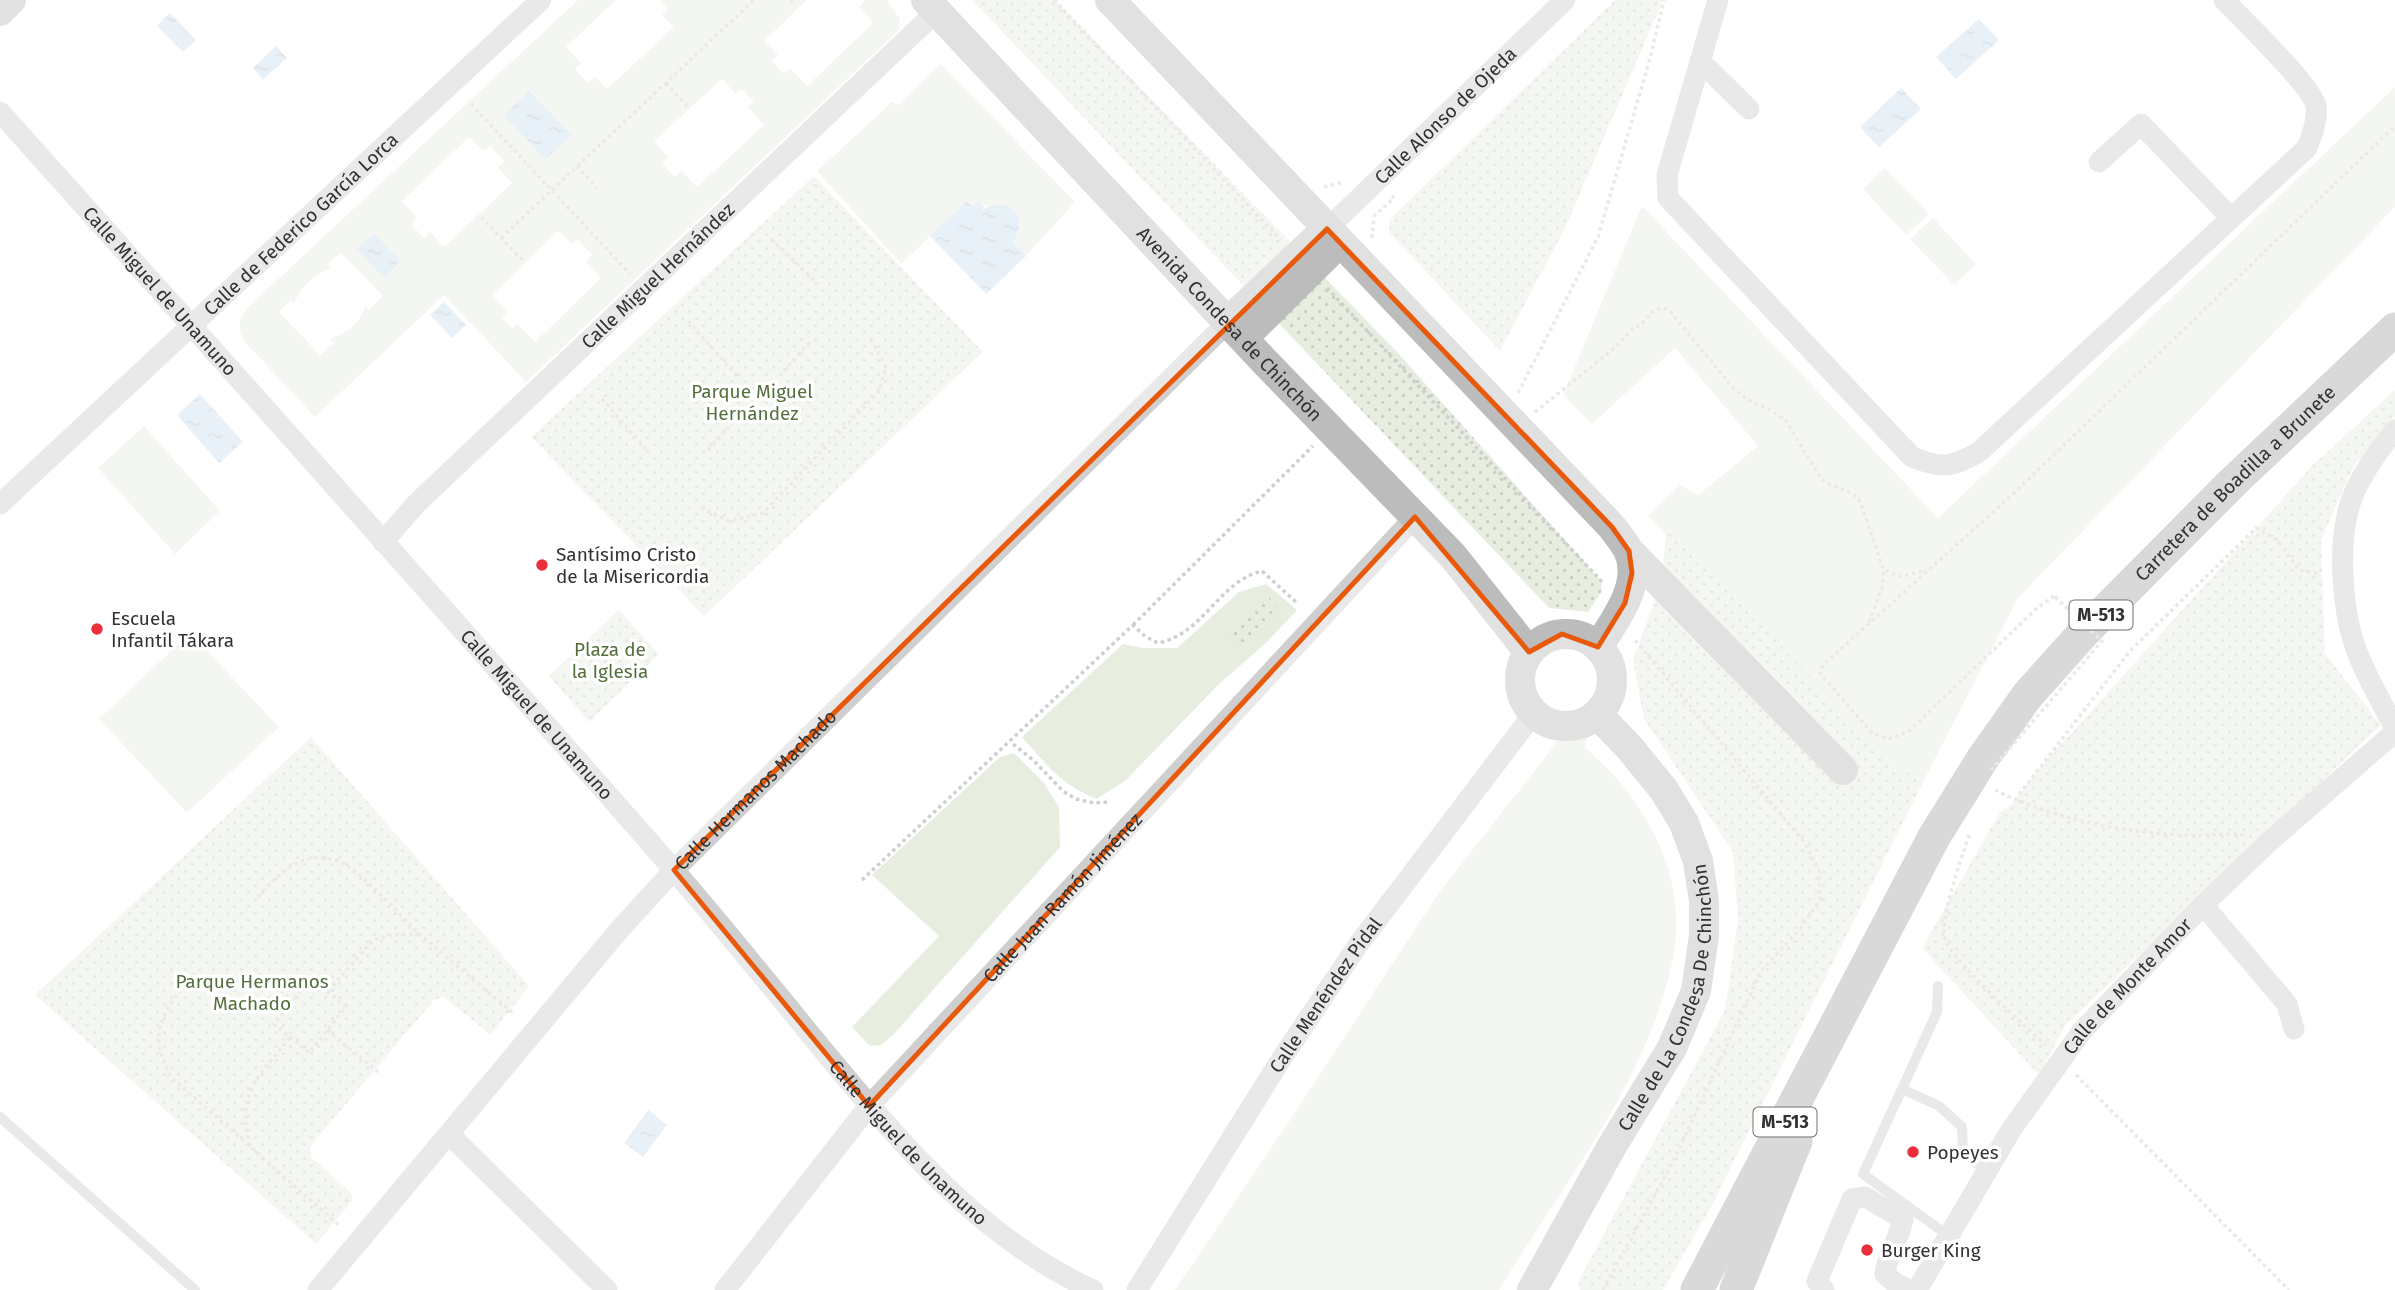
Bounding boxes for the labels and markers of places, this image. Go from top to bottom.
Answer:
place label: Santísimo Cristo de la Misericordia [556,543,709,588]
marker: Santísimo Cristo de la Misericordia [534,557,550,573]
place label: Escuela Infantil Tákara [111,607,234,652]
marker: Escuela Infantil Tákara [89,621,105,637]
place label: Popeyes [1927,1141,1999,1164]
marker: Popeyes [1905,1144,1921,1160]
place label: Burger King [1881,1239,1981,1262]
marker: Burger King [1859,1242,1875,1258]

